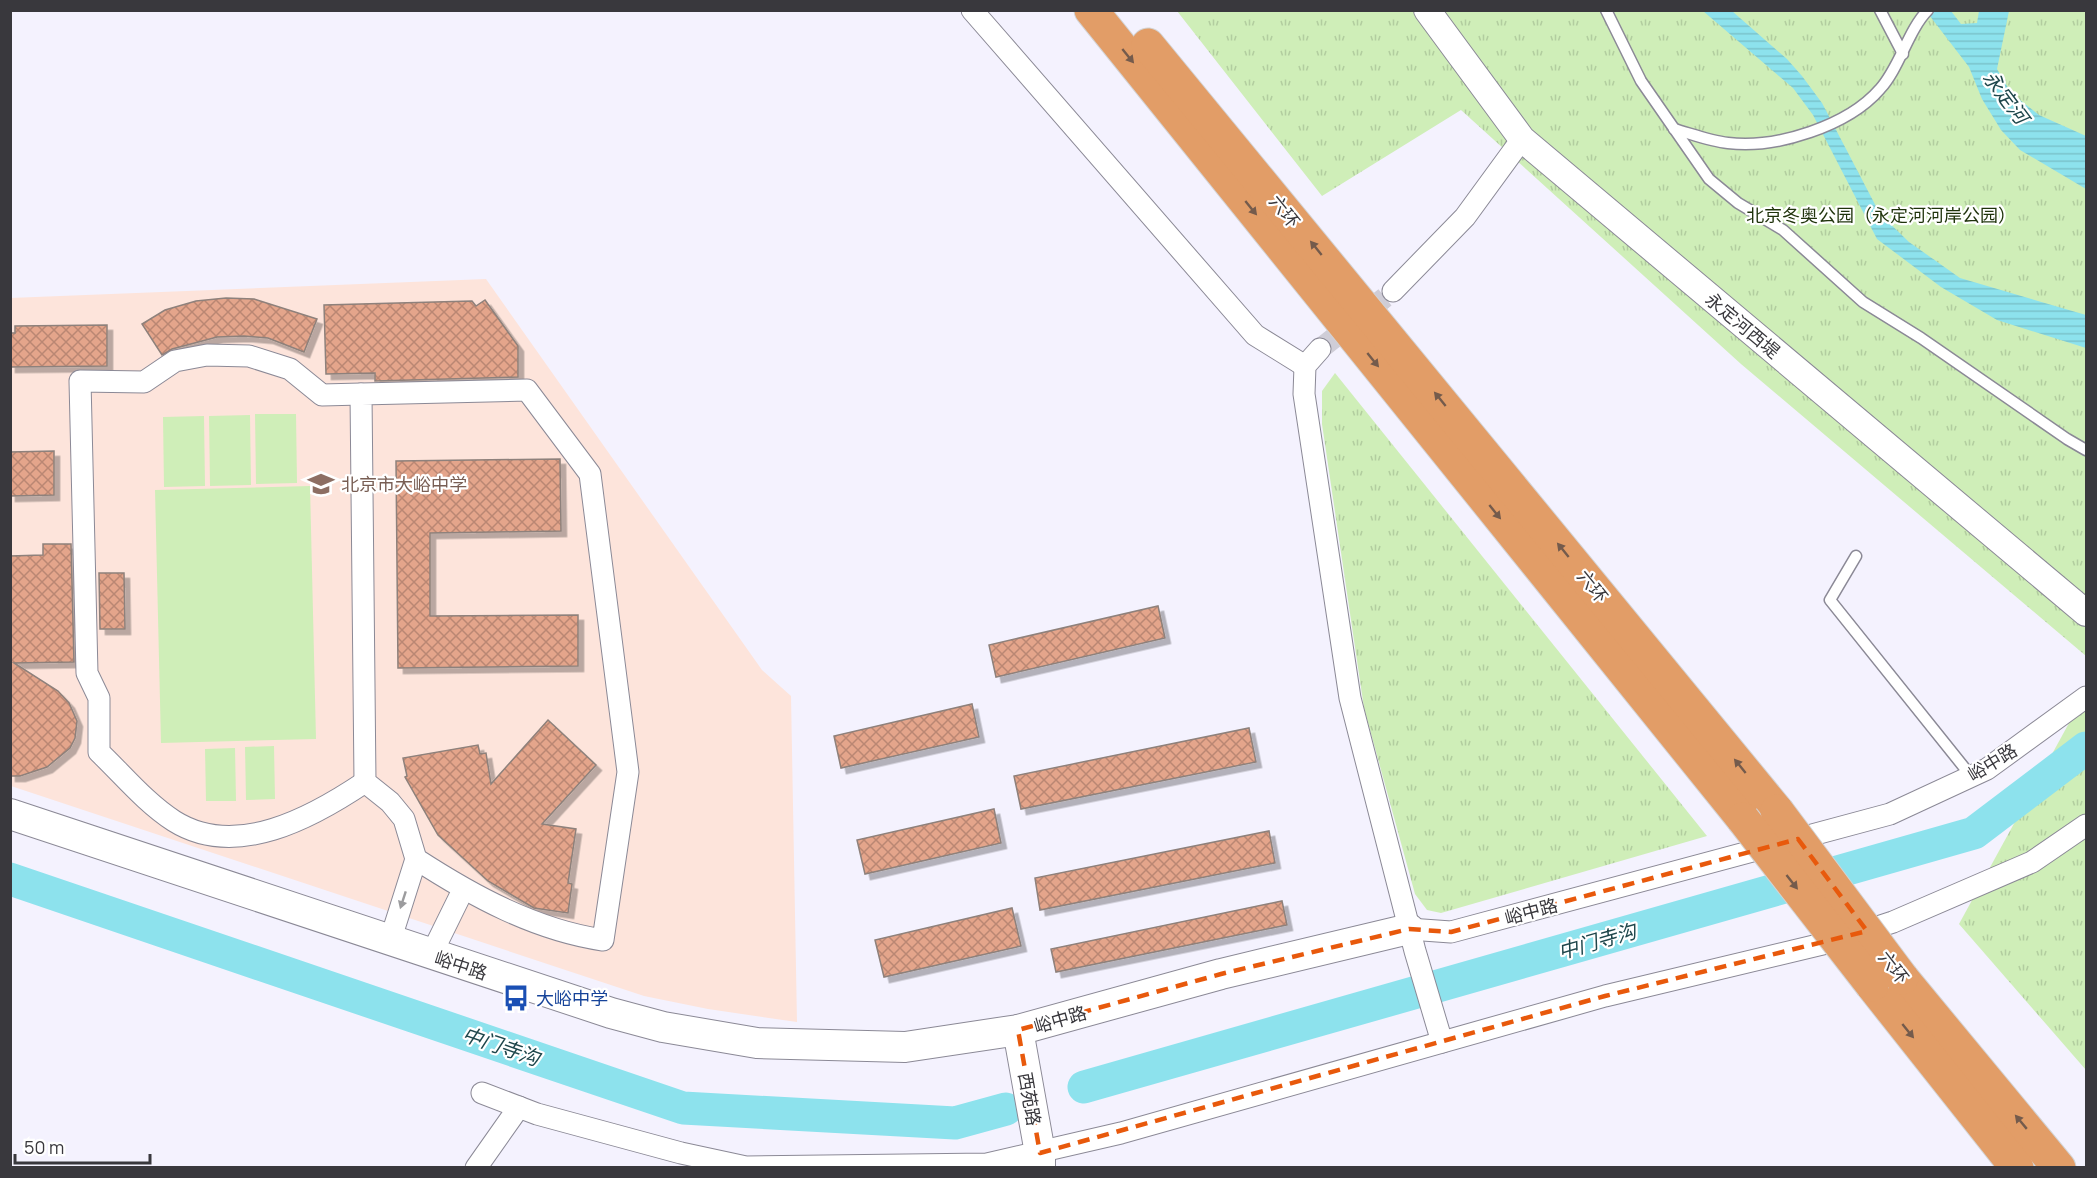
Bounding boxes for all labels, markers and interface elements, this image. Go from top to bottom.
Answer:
one-way arrow [1122,48,1135,64]
water label: 永定河 [1977,65,2037,132]
street label: 六环 [1264,189,1306,233]
one-way arrow [1244,200,1257,216]
park label: 北京冬奥公园（永定河河岸公园） [1746,203,2016,227]
one-way arrow [1309,240,1322,256]
street label: 永定河西堤 [1701,287,1785,363]
one-way arrow [1366,352,1379,368]
one-way arrow [1433,391,1446,407]
school or university icon: 北京市大峪中学 [306,469,336,499]
place label: 北京市大峪中学 [341,472,467,496]
one-way arrow [1489,504,1501,519]
one-way arrow [1557,543,1570,558]
street label: 六环 [1572,564,1614,608]
street label: 峪中路 [1963,738,2021,786]
one-way arrow [1734,758,1746,773]
one-way arrow [1785,874,1797,889]
one-way arrow [398,891,407,909]
street label: 峪中路 [1502,892,1560,930]
water label: 中门寺沟 [1555,916,1641,965]
street label: 峪中路 [432,945,490,985]
street label: 六环 [1873,945,1915,989]
bus stop icon: 大峪中学 [501,983,531,1013]
place label: 大峪中学 [536,986,608,1010]
street label: 峪中路 [1031,1000,1089,1038]
water label: 中门寺沟 [459,1020,545,1072]
one-way arrow [1902,1023,1914,1038]
street label: 西苑路 [1013,1070,1047,1128]
one-way arrow [2016,1115,2028,1130]
scale bar [15,1127,150,1165]
text: 50 m [24,1135,64,1159]

